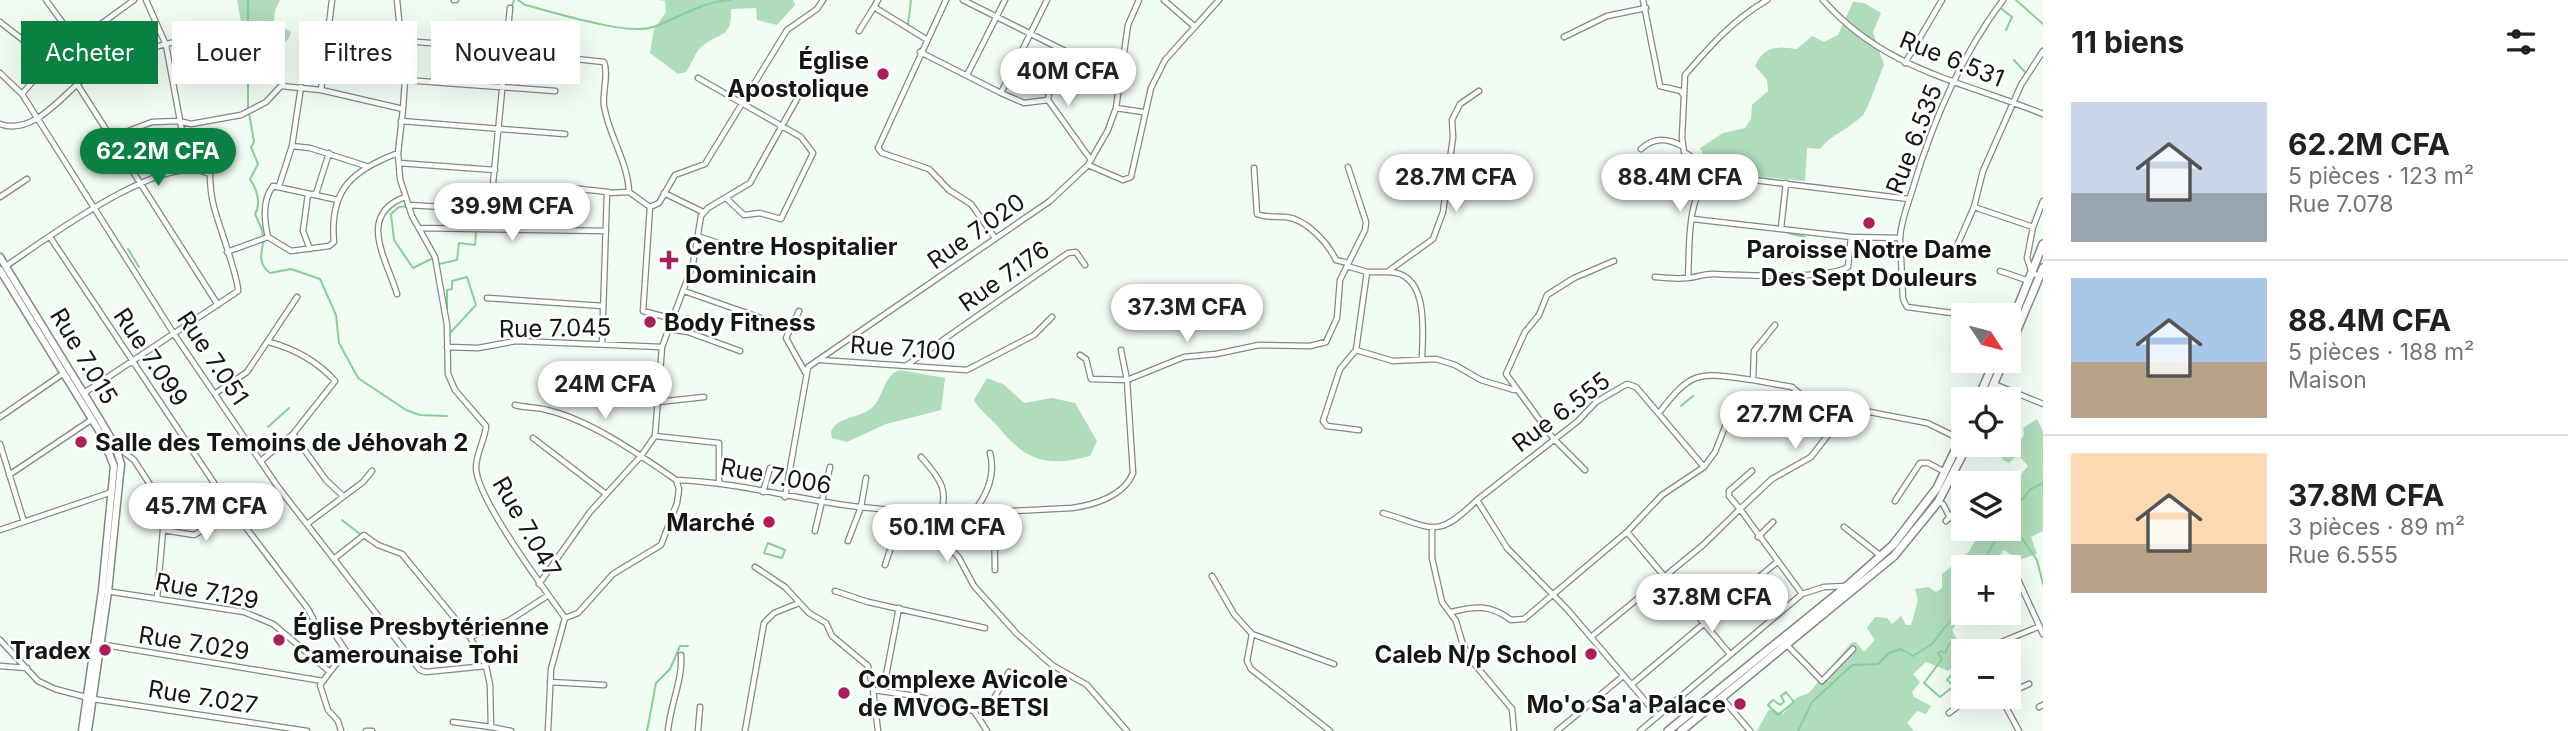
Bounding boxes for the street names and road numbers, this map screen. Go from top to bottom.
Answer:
street label: Rue 6.531 [1895,25,2009,93]
street label: Rue 6.535 [1880,80,1948,198]
street label: Rue 7.020 [922,187,1030,275]
street label: Rue 7.176 [953,234,1055,318]
street label: Rue 7.099 [108,302,194,412]
street label: Rue 7.015 [44,303,124,409]
street label: Rue 7.051 [171,306,255,410]
street label: Rue 7.045 [499,313,611,343]
street label: Rue 7.100 [849,330,957,366]
street label: Rue 6.555 [1506,366,1616,458]
street label: Rue 7.006 [718,452,834,500]
street label: Rue 7.047 [487,471,567,583]
street label: Rue 7.129 [153,567,261,615]
street label: Rue 7.029 [136,620,252,666]
street label: Rue 7.027 [146,674,260,720]

